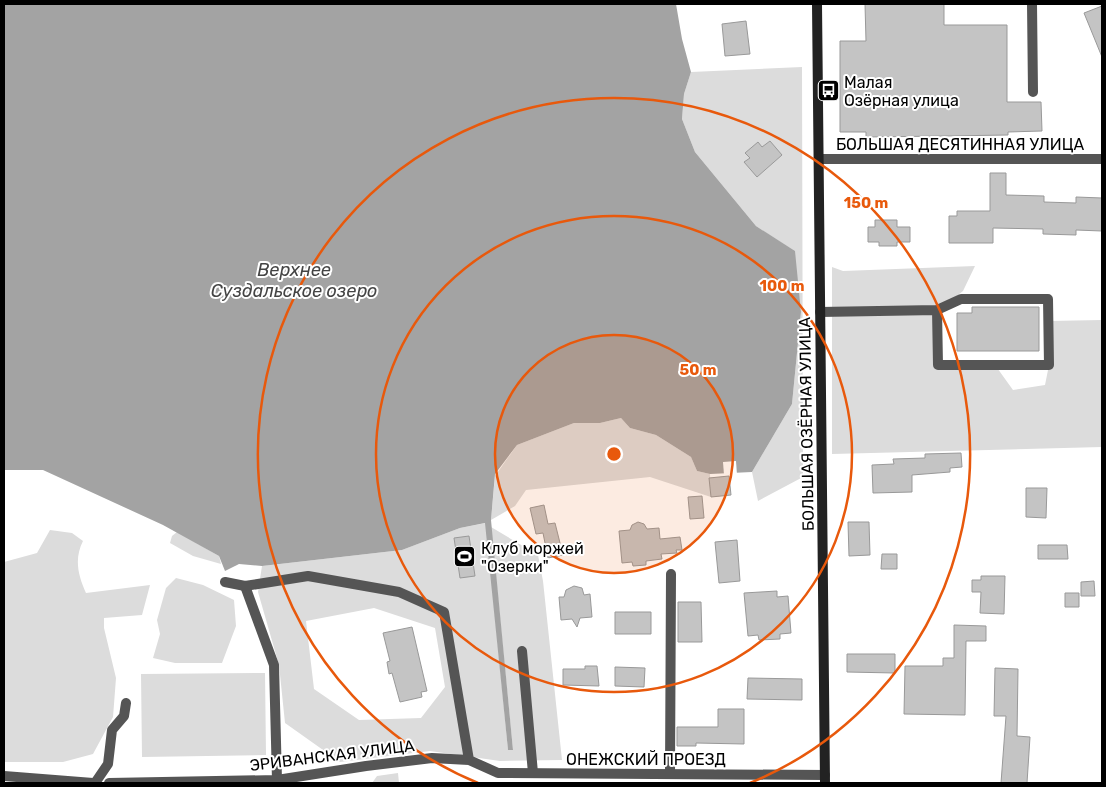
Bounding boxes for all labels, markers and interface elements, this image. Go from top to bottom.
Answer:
place label: Малая Озёрная улица [844,73,959,110]
bus stop icon: Малая Озёрная улица [816,79,840,103]
street label: БОЛЬШАЯ ДЕСЯТИННАЯ УЛИЦА [836,135,1084,154]
text: 150 m [844,194,888,212]
water label: Верхнее Суздальское озеро [211,259,377,302]
text: 100 m [760,277,804,295]
street label: БОЛЬШАЯ ОЗЁРНАЯ УЛИЦА [795,316,818,531]
text: 50 m [680,361,716,379]
centre of rings [605,445,623,463]
place label: Клуб моржей "Озерки" [481,539,584,576]
sports icon: Клуб моржей "Озерки" [453,545,477,569]
street label: ЭРИВАНСКАЯ УЛИЦА [249,736,416,775]
street label: ОНЕЖСКИЙ ПРОЕЗД [566,750,726,769]

